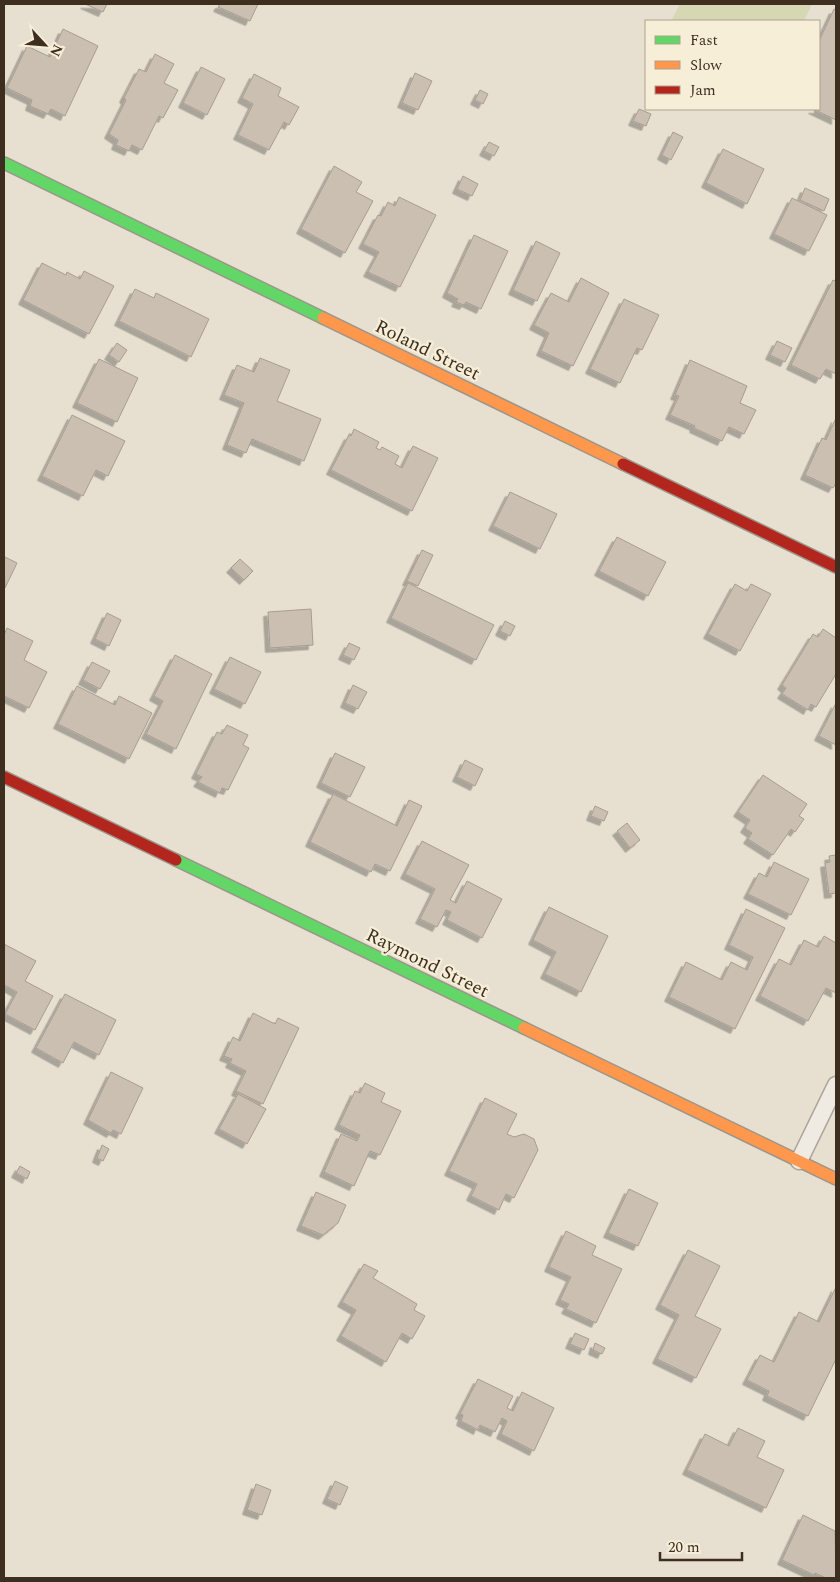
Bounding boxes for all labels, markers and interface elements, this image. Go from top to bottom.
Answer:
north arrow [20,20,70,70]
legend [645,20,820,110]
text: Fast [690,29,718,52]
text: N [44,41,68,60]
text: Slow [690,54,722,77]
text: Jam [690,79,716,102]
street label: Roland Street [370,312,485,388]
street label: Raymond Street [361,921,494,1006]
scale bar [660,1530,742,1562]
text: 20 m [668,1536,700,1559]

